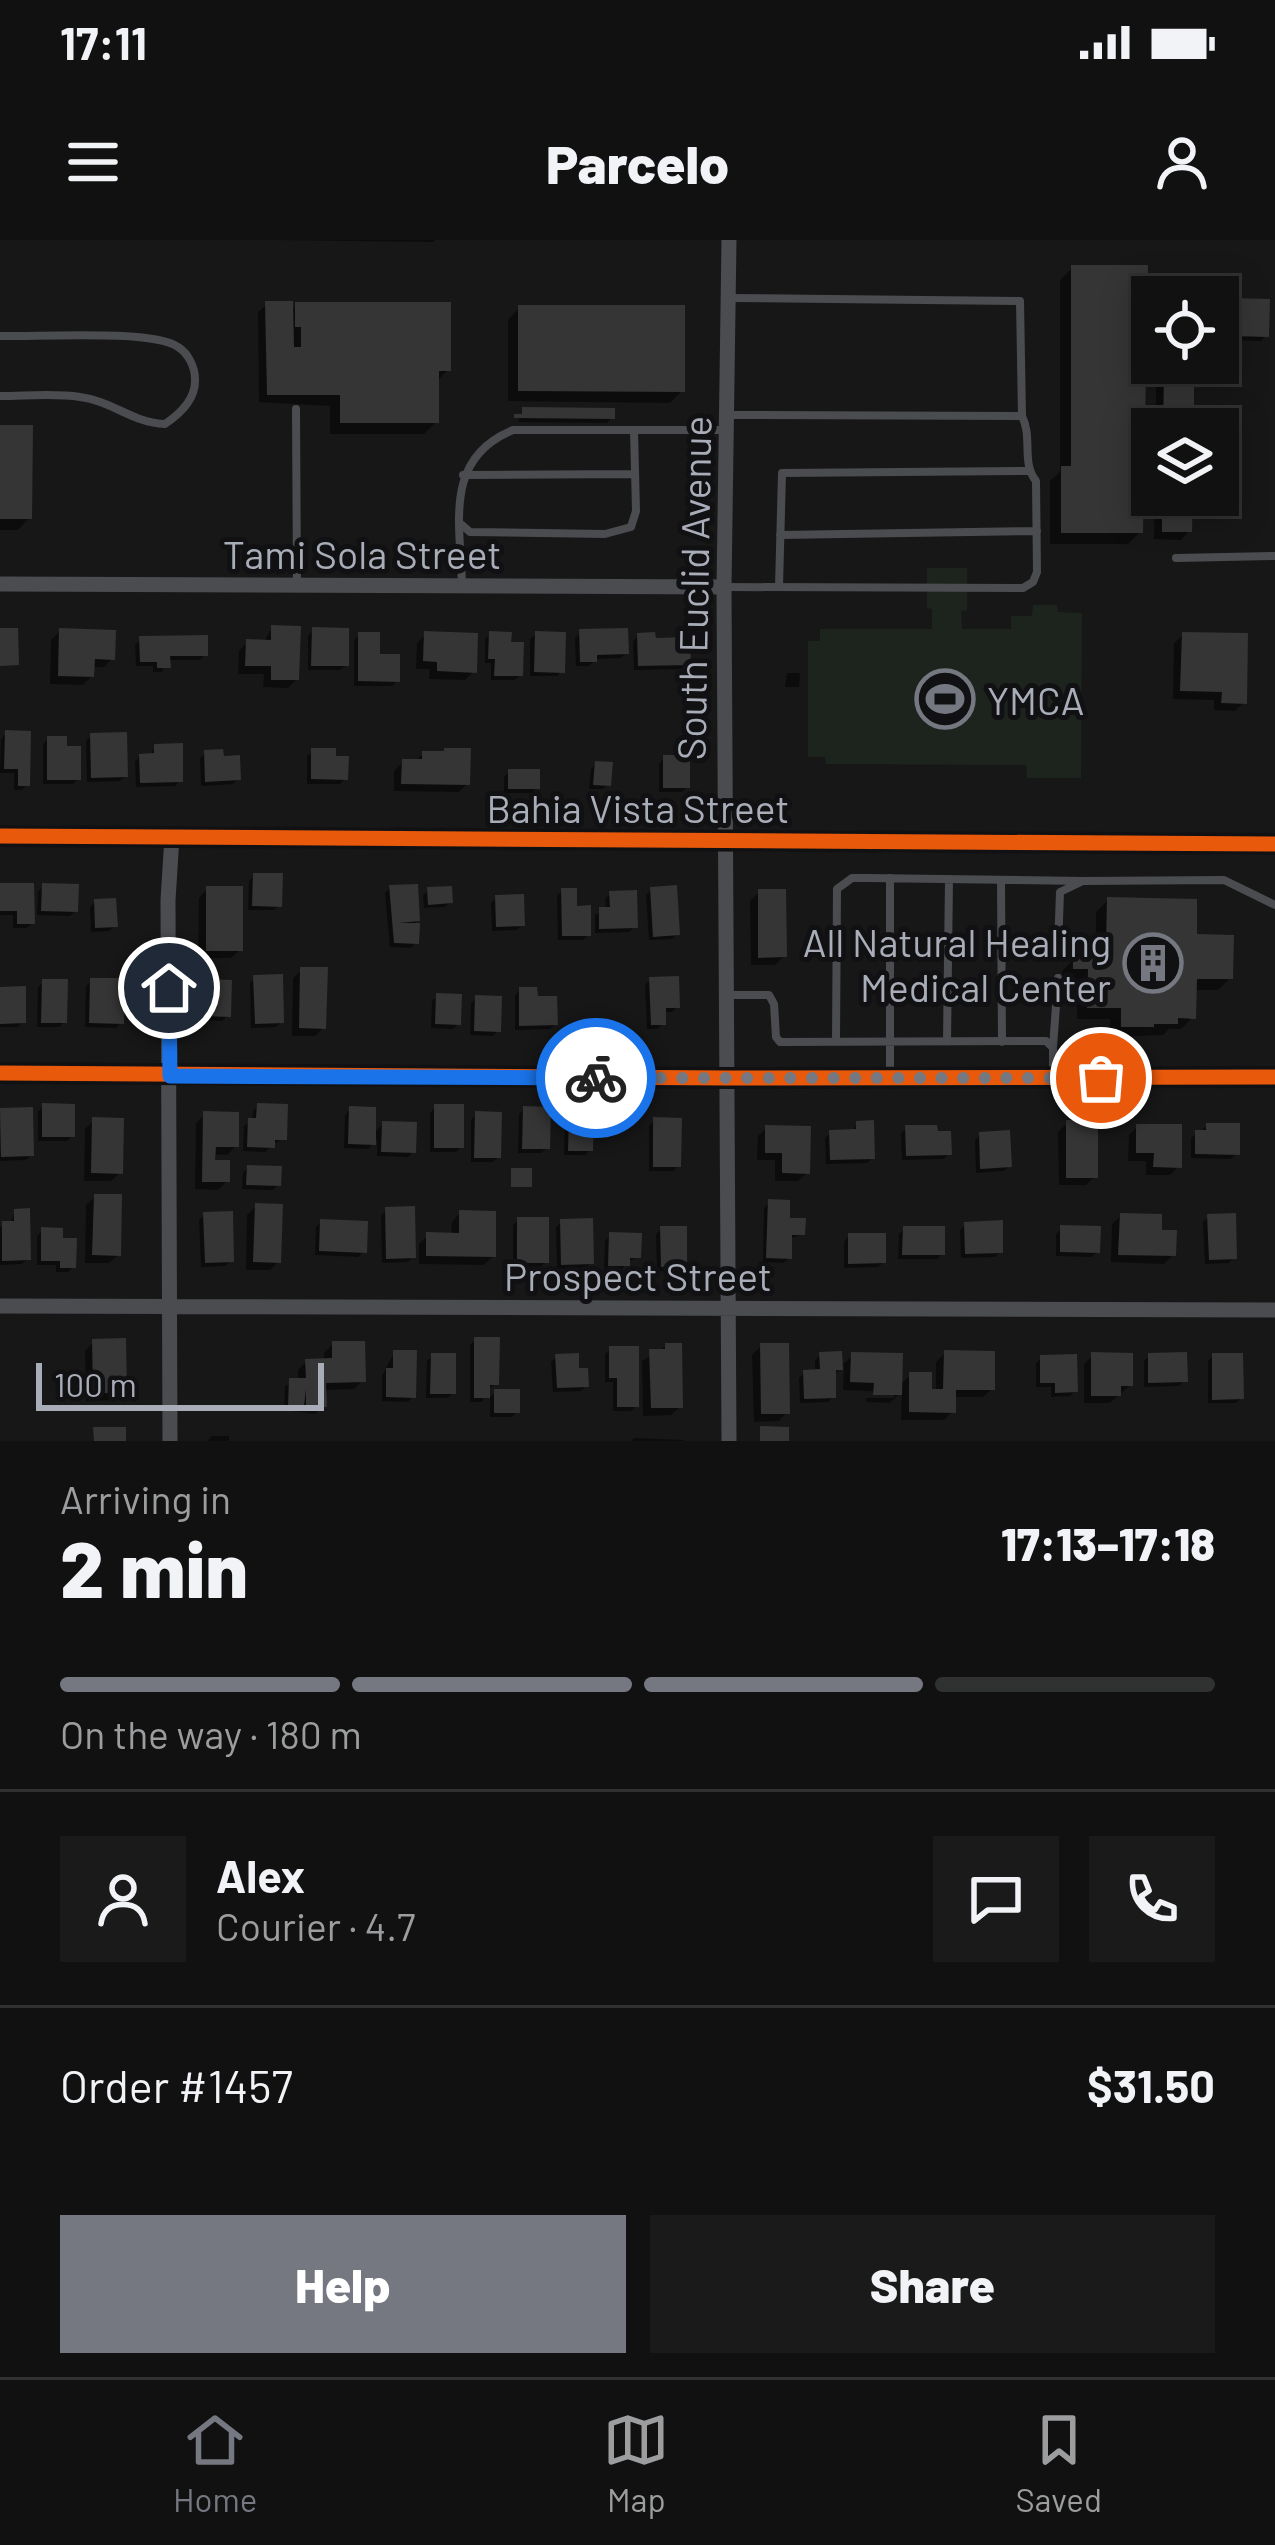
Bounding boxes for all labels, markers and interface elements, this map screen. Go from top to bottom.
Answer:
text: 17:11 [60,15,147,69]
icon: menu [60,129,126,195]
icon: person [1149,129,1215,195]
text: Parcelo [546,130,729,195]
map controls [1131,276,1239,516]
button: locate [1131,276,1239,384]
button: layers [1131,408,1239,516]
street label: South Euclid Avenue [666,415,720,761]
street label: Tami Sola Street [223,530,501,577]
sports icon: YMCA [914,668,976,730]
place label: YMCA [987,676,1084,723]
street label: Bahia Vista Street [487,784,789,831]
place label: All Natural Healing Medical Center [803,918,1111,1010]
building icon: All Natural Healing Medical Center [1122,932,1184,994]
pin [118,937,220,1039]
icon: home [136,955,202,1021]
courier [536,1018,656,1138]
pin [1050,1027,1152,1129]
icon: bike [563,1045,629,1111]
icon: bag [1068,1045,1134,1111]
street label: Prospect Street [504,1252,772,1299]
scale bar [36,1357,324,1410]
text: 100 m [54,1364,137,1404]
text: Arriving in [60,1475,231,1522]
text: 17:13–17:18 [1001,1516,1215,1570]
text: 2 min [60,1520,248,1614]
text: On the way · 180 m [60,1710,362,1757]
button: person [60,1836,186,1962]
button: chat [933,1836,1059,1962]
button: phone [1089,1836,1215,1962]
text: Alex [216,1848,305,1902]
text: Courier · 4.7 [216,1902,416,1949]
text: Order #1457 [60,2058,293,2112]
text: $31.50 [1087,2058,1215,2112]
button: Help [60,2215,626,2353]
button: Share [650,2215,1215,2353]
tab: Home [173,2407,257,2519]
tab: Map [603,2407,669,2519]
tab: Saved [1015,2407,1102,2519]

